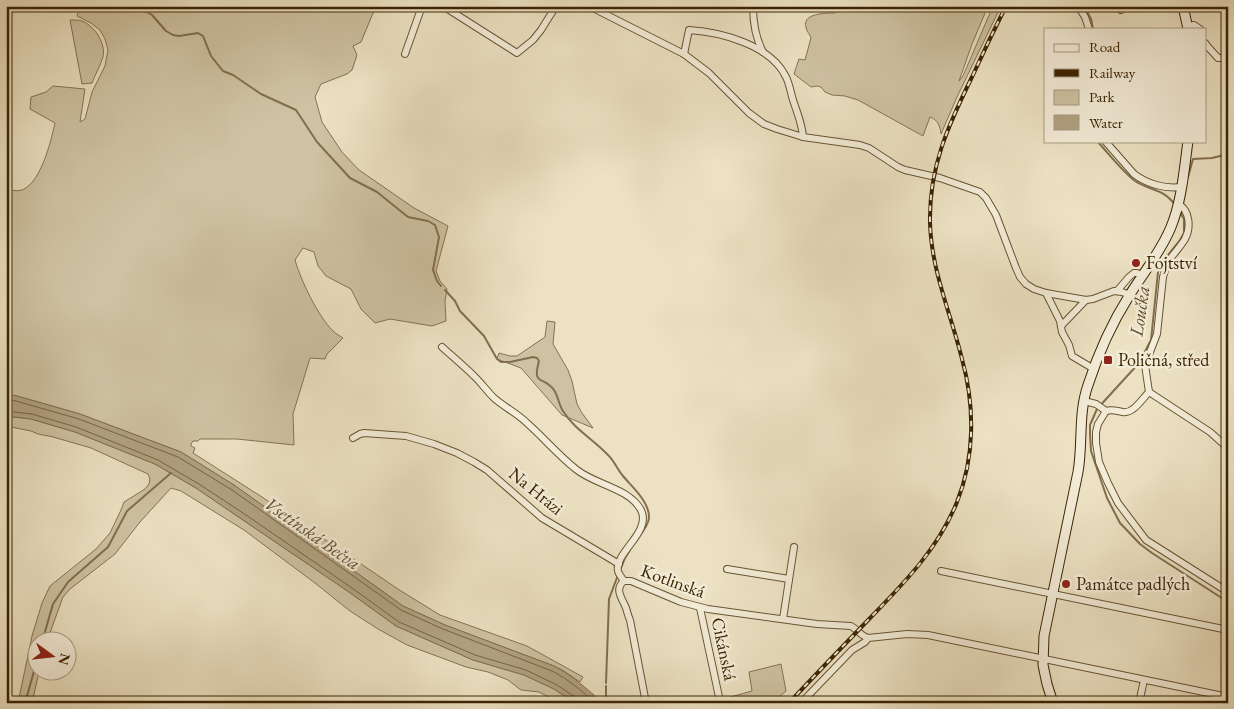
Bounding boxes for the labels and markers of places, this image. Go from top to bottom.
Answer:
place label: Fojtství [1146,251,1198,274]
marker: Fojtství [1130,257,1142,269]
place label: Poličná, střed [1118,348,1210,371]
marker: Poličná, střed [1102,354,1114,366]
place label: Památce padlých [1076,572,1190,595]
marker: Památce padlých [1060,578,1072,590]

